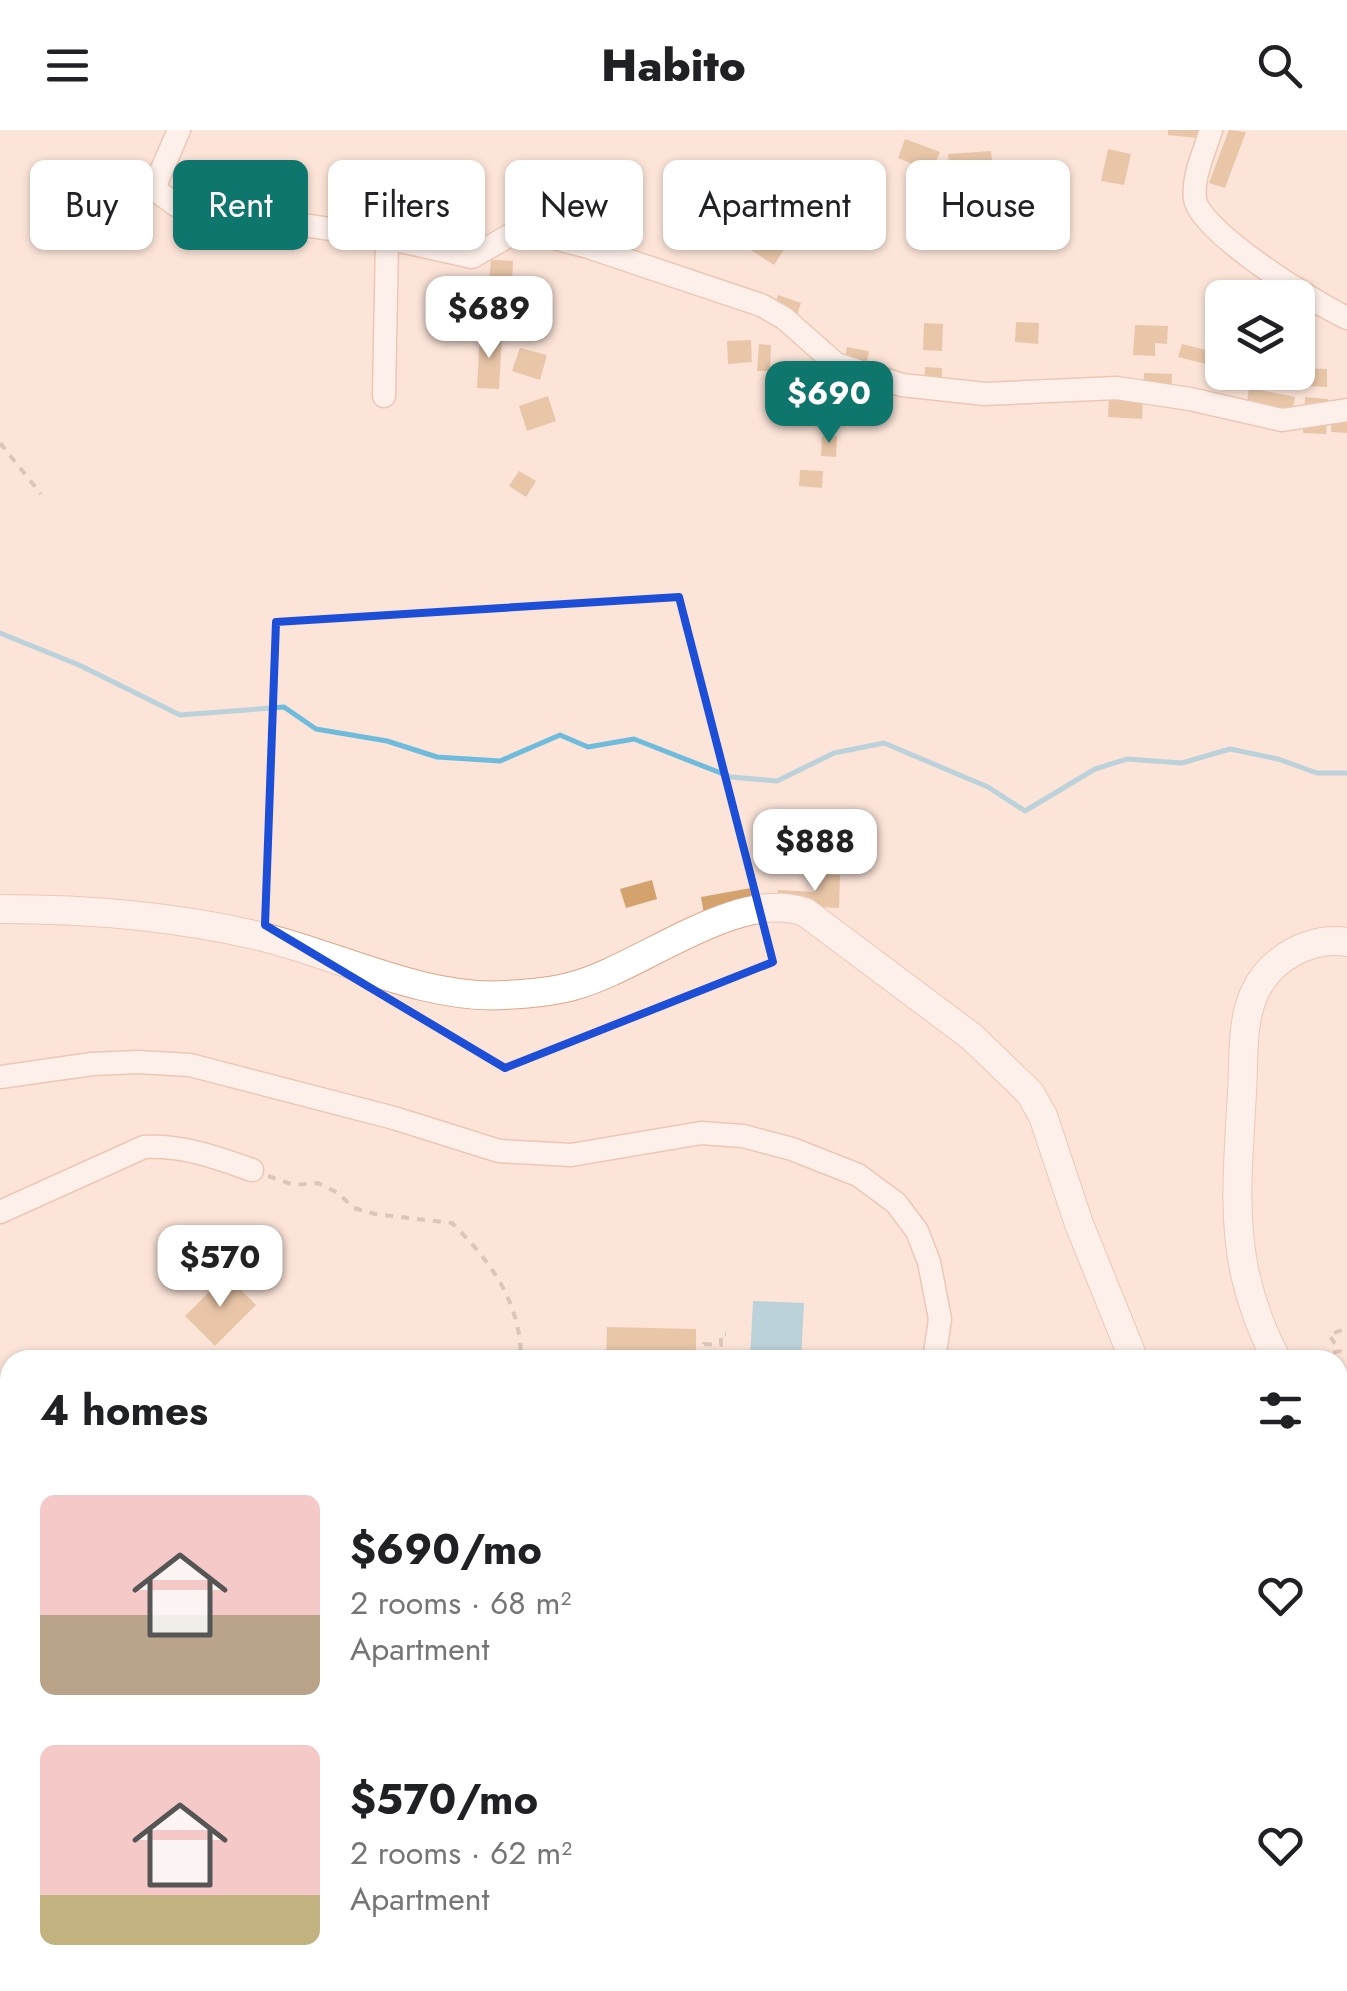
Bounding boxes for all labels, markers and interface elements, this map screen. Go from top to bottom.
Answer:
text: Habito [601,33,746,98]
icon: menu [40,38,95,93]
icon: search [1252,38,1307,93]
chip: Buy [30,160,153,250]
chip: Rent [173,160,308,250]
chip: Filters [328,160,485,250]
chip: New [505,160,643,250]
chip: Apartment [663,160,886,250]
chip: House [906,160,1070,250]
pin: $689 [430,276,548,361]
map controls [1205,280,1315,390]
button: layers [1205,280,1315,390]
text: $689 [448,285,530,331]
pin: $690 [770,361,888,446]
text: $690 [787,370,871,416]
pin: $888 [756,809,874,894]
text: $888 [775,818,855,864]
pin: $570 [161,1225,279,1310]
text: $570 [179,1234,261,1280]
text: 4 homes [40,1380,208,1441]
icon: filters [1253,1383,1308,1438]
text: $690/mo [350,1519,542,1580]
icon: home [120,1535,240,1655]
icon: heart [1253,1568,1308,1623]
text: 2 rooms · 68 m² [350,1580,571,1626]
text: Apartment [350,1626,489,1672]
text: $570/mo [350,1769,538,1830]
icon: home [120,1785,240,1905]
icon: heart [1253,1818,1308,1873]
text: 2 rooms · 62 m² [350,1830,572,1876]
text: Apartment [350,1876,489,1922]

